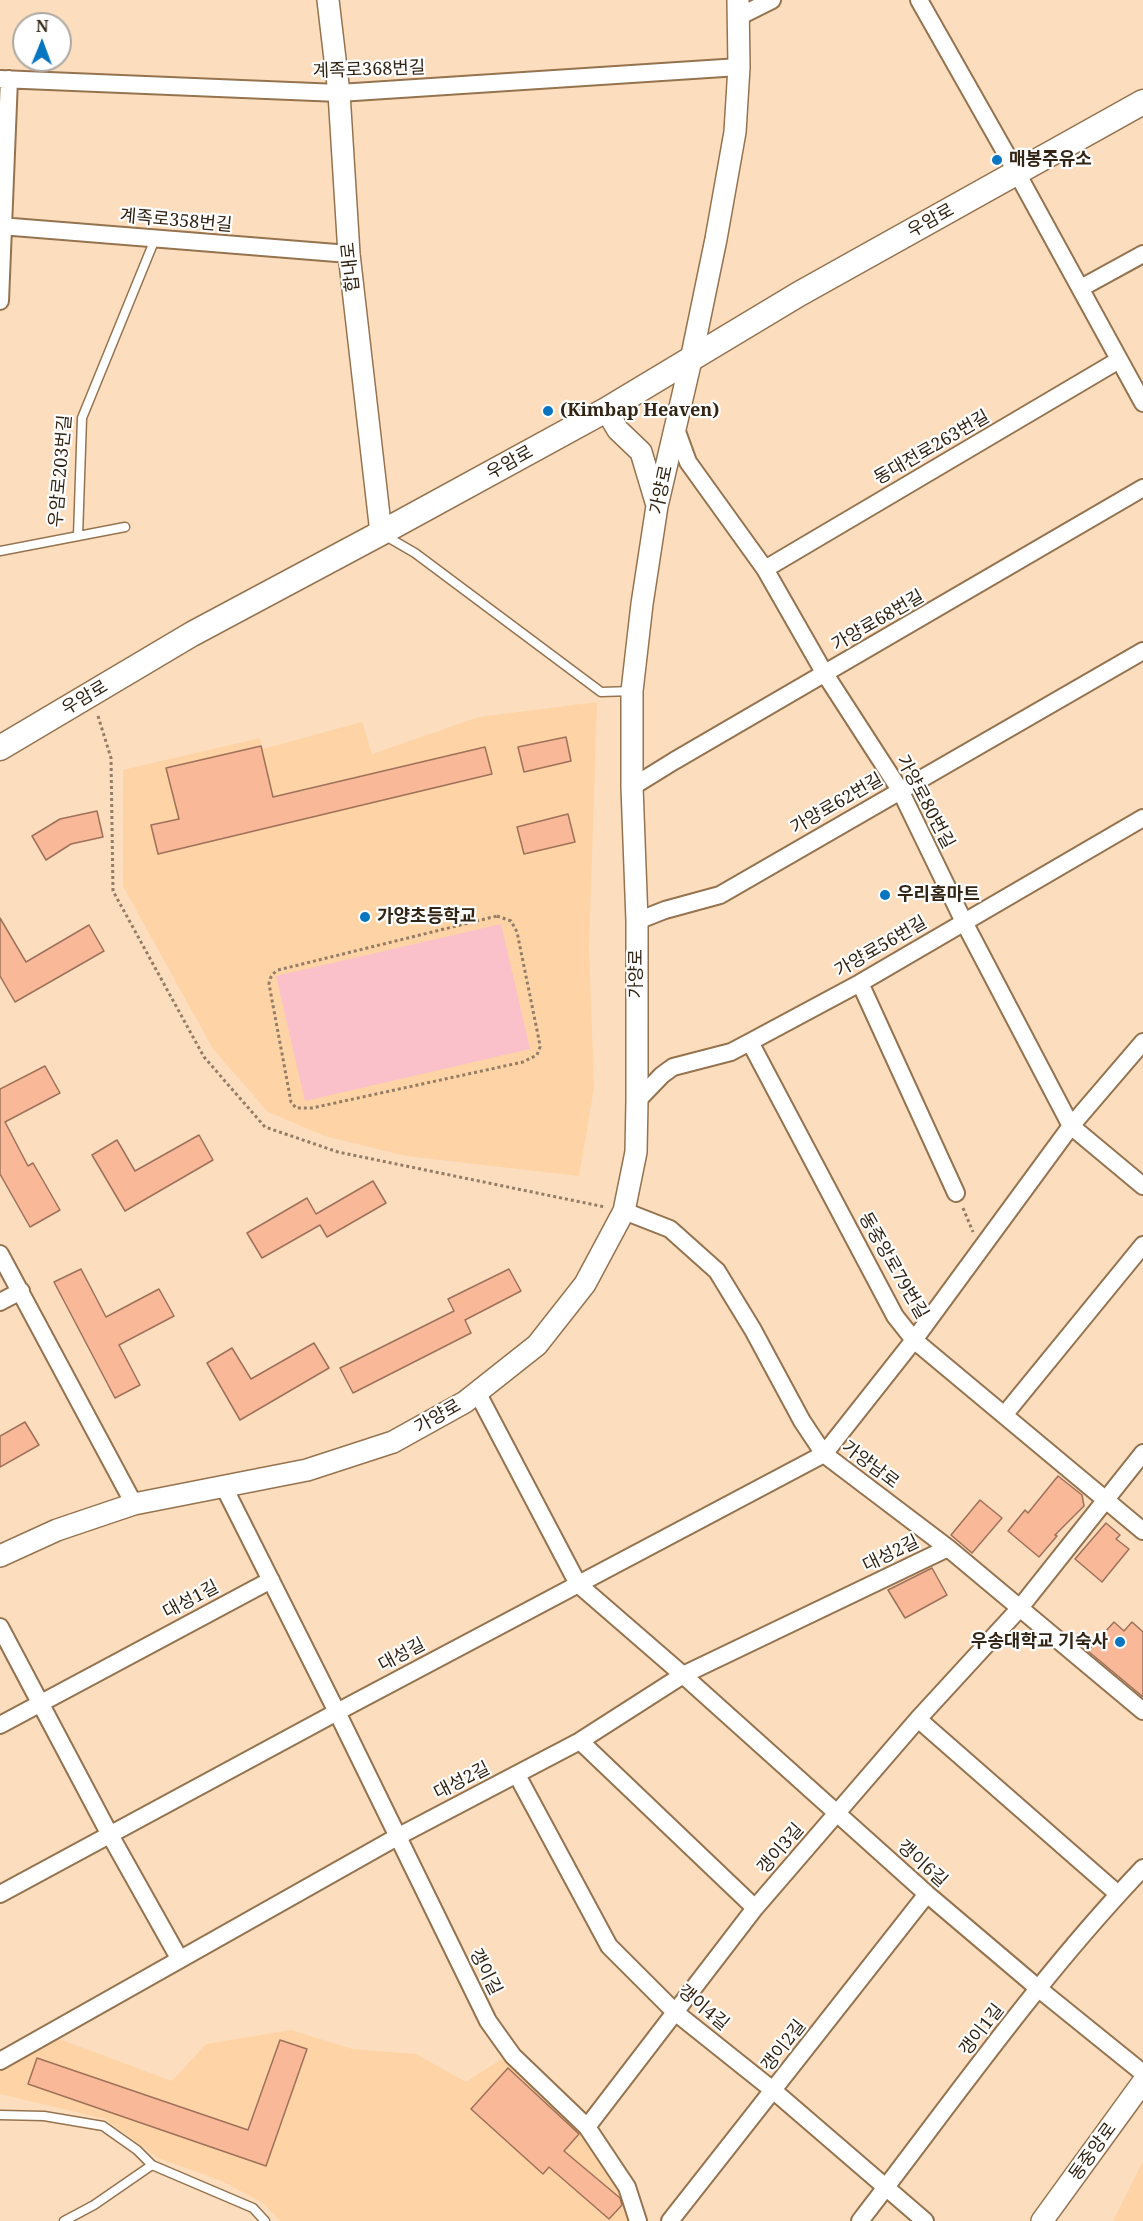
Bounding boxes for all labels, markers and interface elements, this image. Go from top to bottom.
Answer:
north arrow [12,12,72,72]
text: N [36,15,49,37]
street label: 계족로368번길 [312,57,426,83]
place label: 매봉주유소 [1009,149,1092,171]
marker: 매봉주유소 [990,153,1004,167]
street label: 우암로 [904,200,958,242]
street label: 계족로358번길 [119,205,233,237]
street label: 합내로 [338,241,364,293]
place label: (Kimbap Heaven) [560,400,720,422]
marker: (Kimbap Heaven) [541,404,555,418]
street label: 동대전로263번길 [871,406,993,490]
street label: 우암로203번길 [45,414,77,528]
street label: 우암로 [483,442,537,484]
street label: 가양로 [646,463,678,517]
street label: 가양로68번길 [828,586,928,656]
street label: 우암로 [58,676,112,720]
street label: 가양로80번길 [891,751,959,853]
street label: 가양로62번길 [787,769,887,839]
place label: 우리홈마트 [897,884,980,906]
marker: 우리홈마트 [878,888,892,902]
place label: 가양초등학교 [377,906,476,928]
marker: 가양초등학교 [358,910,372,924]
street label: 가양로56번길 [831,912,931,982]
street label: 가양로 [626,949,648,999]
street label: 동중앙로79번길 [854,1209,932,1323]
street label: 가양로 [411,1395,465,1439]
street label: 가양남로 [837,1436,903,1494]
street label: 대성2길 [859,1531,923,1577]
street label: 대성1길 [160,1576,222,1624]
place label: 우송대학교 기숙사 [971,1631,1108,1653]
street label: 대성길 [375,1634,429,1676]
marker: 우송대학교 기숙사 [1113,1635,1127,1649]
street label: 대성2길 [430,1758,494,1804]
street label: 갱이3길 [753,1819,809,1879]
street label: 갱이6길 [893,1836,951,1892]
street label: 갱이길 [464,1945,506,1999]
street label: 갱이4길 [673,1981,733,2035]
street label: 갱이1길 [955,2000,1009,2060]
street label: 갱이2길 [757,2016,811,2076]
street label: 동중앙로 [1065,2119,1121,2185]

